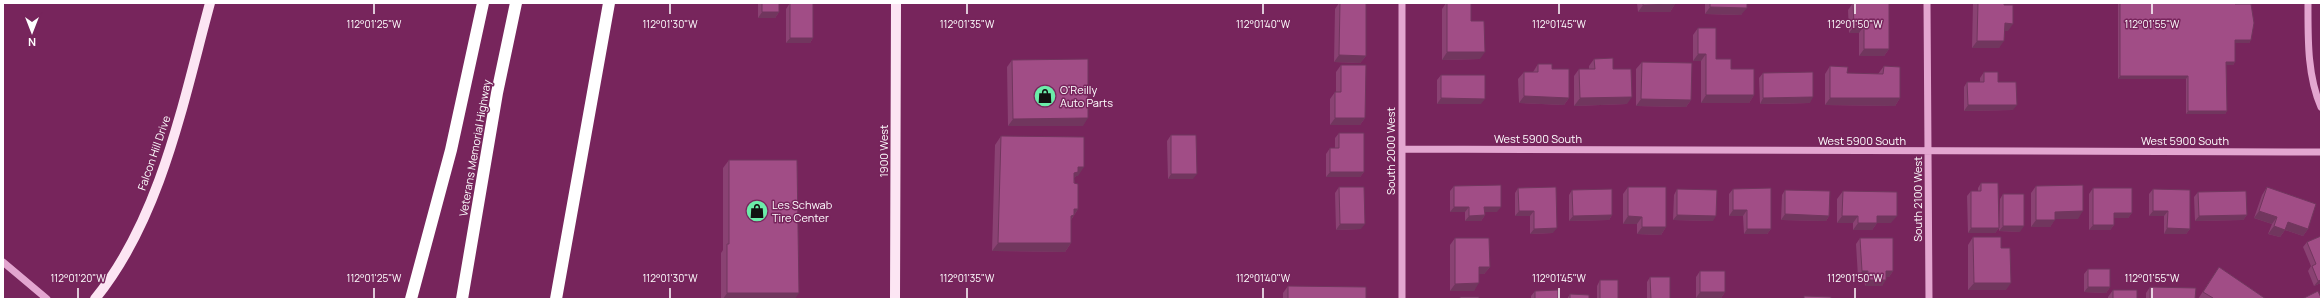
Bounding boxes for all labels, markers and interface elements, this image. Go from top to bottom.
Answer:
north arrow [12,12,52,52]
text: 112°01'25"W [347,17,402,31]
text: 112°01'30"W [642,17,698,31]
text: 112°01'35"W [940,17,995,31]
text: 112°01'40"W [1236,17,1291,31]
text: 112°01'45"W [1532,17,1587,31]
text: 112°01'50"W [1827,17,1883,31]
text: 112°01'55"W [2125,17,2180,31]
text: N [28,35,36,50]
street label: Veterans Memorial Highway [455,78,494,218]
place label: O'Reilly Auto Parts [1060,82,1113,110]
shop icon: O'Reilly Auto Parts [1032,83,1058,109]
street label: South 2000 West [1383,107,1398,195]
street label: Falcon Hill Drive [134,113,174,192]
street label: 1900 West [876,125,891,177]
street label: West 5900 South [1494,131,1582,146]
street label: West 5900 South [1818,133,1906,148]
street label: West 5900 South [2141,133,2229,148]
street label: South 2100 West [1910,156,1925,242]
place label: Les Schwab Tire Center [772,197,833,225]
shop icon: Les Schwab Tire Center [744,198,770,224]
text: 112°01'20"W [50,271,106,285]
text: 112°01'25"W [347,271,402,285]
text: 112°01'30"W [642,271,698,285]
text: 112°01'35"W [940,271,995,285]
text: 112°01'40"W [1236,271,1291,285]
text: 112°01'45"W [1532,271,1587,285]
text: 112°01'50"W [1827,271,1883,285]
text: 112°01'55"W [2125,271,2180,285]

